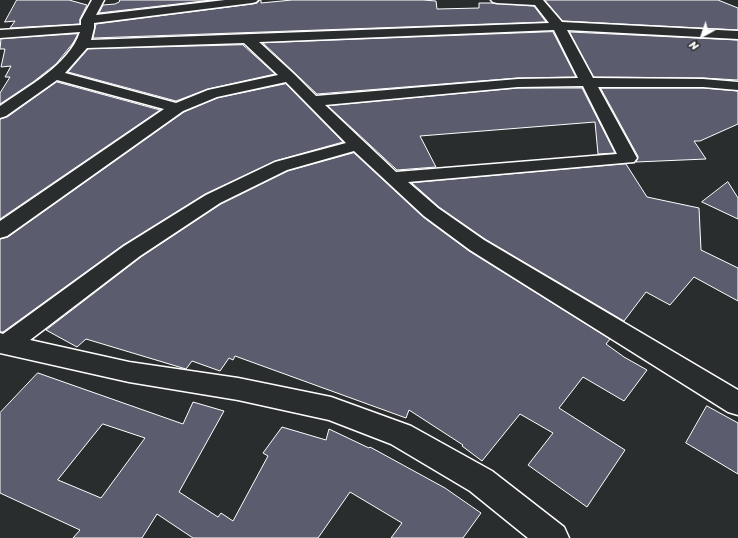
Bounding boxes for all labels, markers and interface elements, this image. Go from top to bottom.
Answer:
north arrow [682,16,722,56]
text: N [685,36,703,55]

